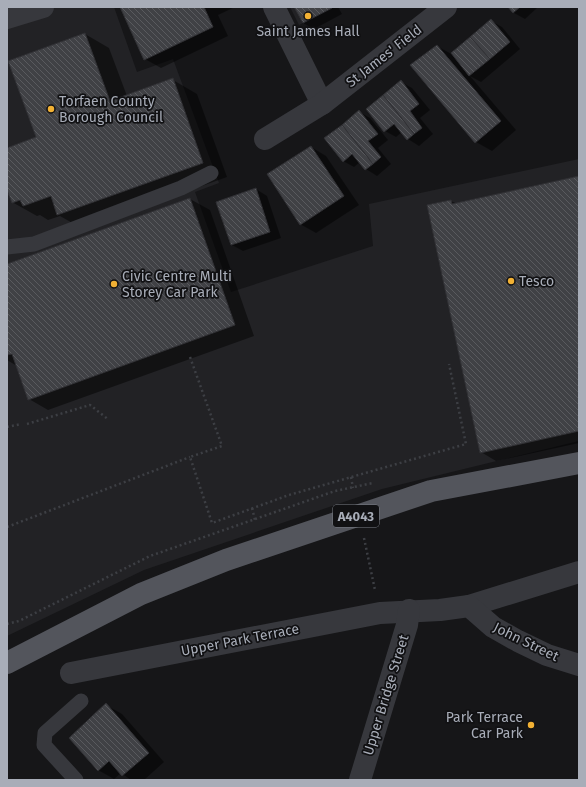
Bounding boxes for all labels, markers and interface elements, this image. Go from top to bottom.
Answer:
marker: Saint James Hall [303,11,313,21]
street label: St James' Field [343,21,425,91]
place label: Saint James Hall [256,23,360,40]
place label: Torfaen County Borough Council [59,93,163,126]
marker: Torfaen County Borough Council [46,104,56,114]
place label: Civic Centre Multi Storey Car Park [122,268,232,301]
place label: Tesco [519,273,554,290]
marker: Tesco [506,276,516,286]
marker: Civic Centre Multi Storey Car Park [109,279,119,289]
road number: A4043 [333,505,379,527]
street label: John Street [491,619,562,666]
street label: Upper Park Terrace [179,620,301,660]
street label: Upper Bridge Street [360,632,413,757]
place label: Park Terrace Car Park [446,709,524,742]
marker: Park Terrace Car Park [526,720,536,730]

